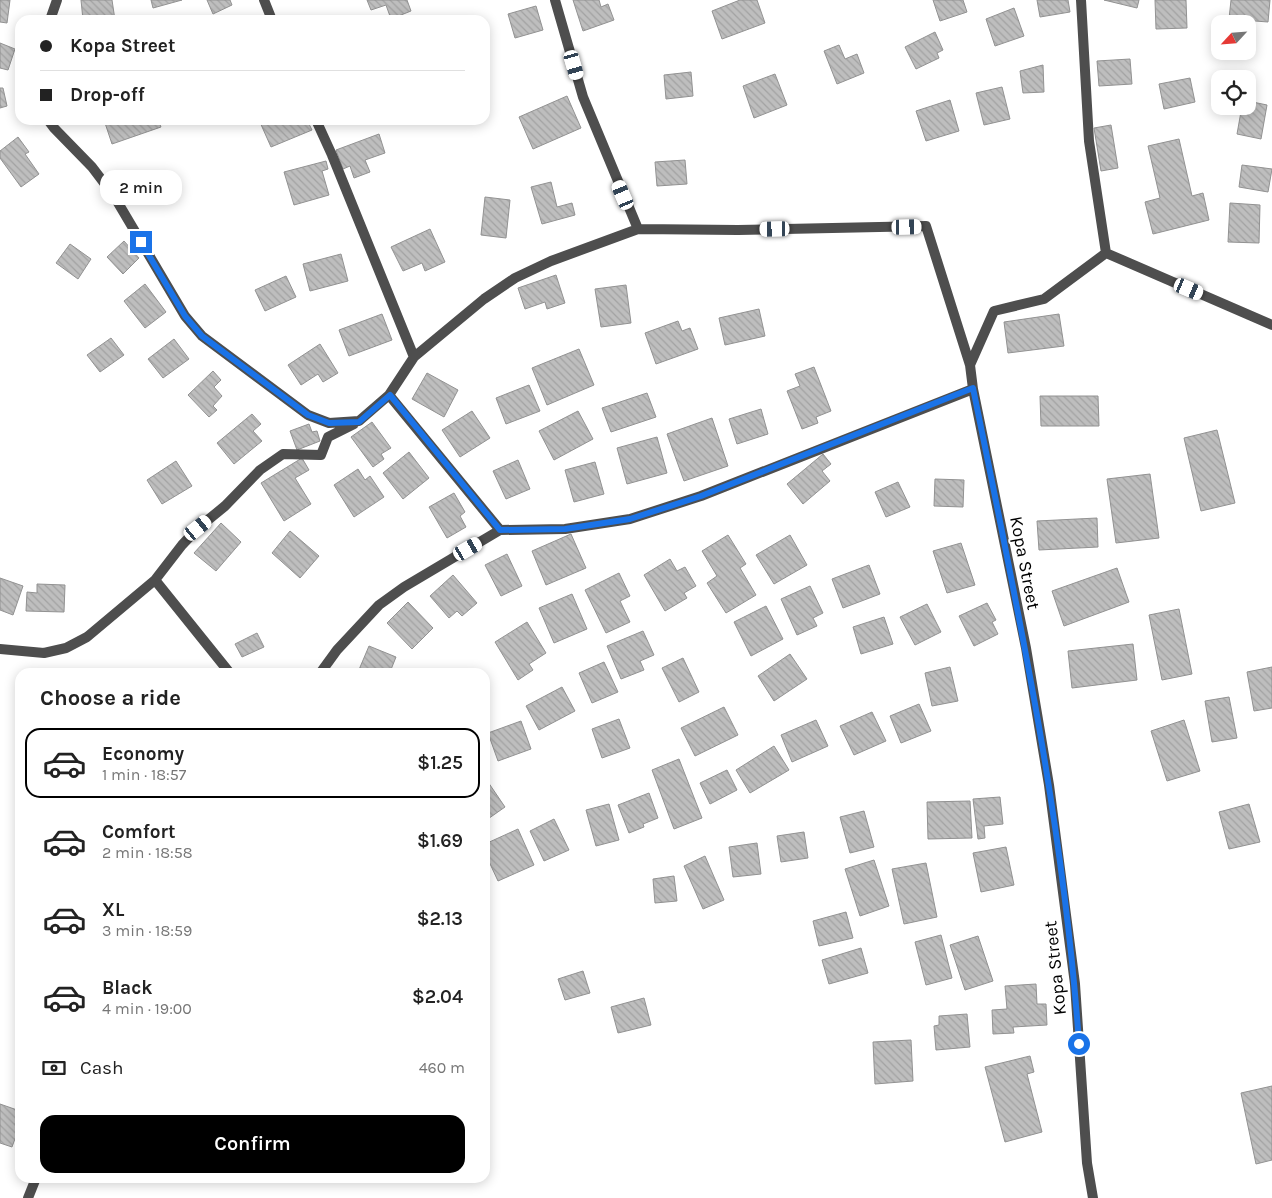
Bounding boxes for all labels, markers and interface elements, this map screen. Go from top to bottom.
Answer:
north arrow [1211,15,1256,60]
map controls [1211,15,1256,115]
text: Kopa Street [70,35,175,57]
car [562,49,585,81]
button: locate [1211,70,1256,115]
text: Drop-off [70,84,145,106]
callout: 2 min [100,170,182,204]
text: 2 min [119,178,163,197]
car [610,178,635,212]
car [891,219,922,235]
car [759,221,790,237]
route end [130,231,152,253]
car [1172,276,1205,302]
car [181,513,214,543]
street label: Kopa Street [1005,514,1045,612]
car [451,535,484,563]
text: Choose a ride [40,685,181,711]
icon: car [42,741,87,786]
text: Economy [102,743,184,765]
text: $1.25 [417,752,463,774]
text: 1 min · 18:57 [102,765,186,784]
icon: car [42,819,87,864]
text: Comfort [102,821,176,843]
text: $1.69 [417,830,463,852]
text: 2 min · 18:58 [102,843,193,862]
icon: car [42,897,87,942]
text: XL [102,899,124,921]
text: $2.13 [417,908,463,930]
street label: Kopa Street [1039,919,1071,1016]
text: 3 min · 18:59 [102,921,192,940]
icon: car [42,975,87,1020]
text: Black [102,977,153,999]
text: $2.04 [412,986,463,1008]
text: 4 min · 19:00 [102,999,192,1018]
route start [1068,1033,1090,1055]
icon: cash [40,1054,68,1082]
text: Cash [80,1057,124,1079]
text: 460 m [419,1058,465,1077]
button: Confirm [40,1115,465,1173]

